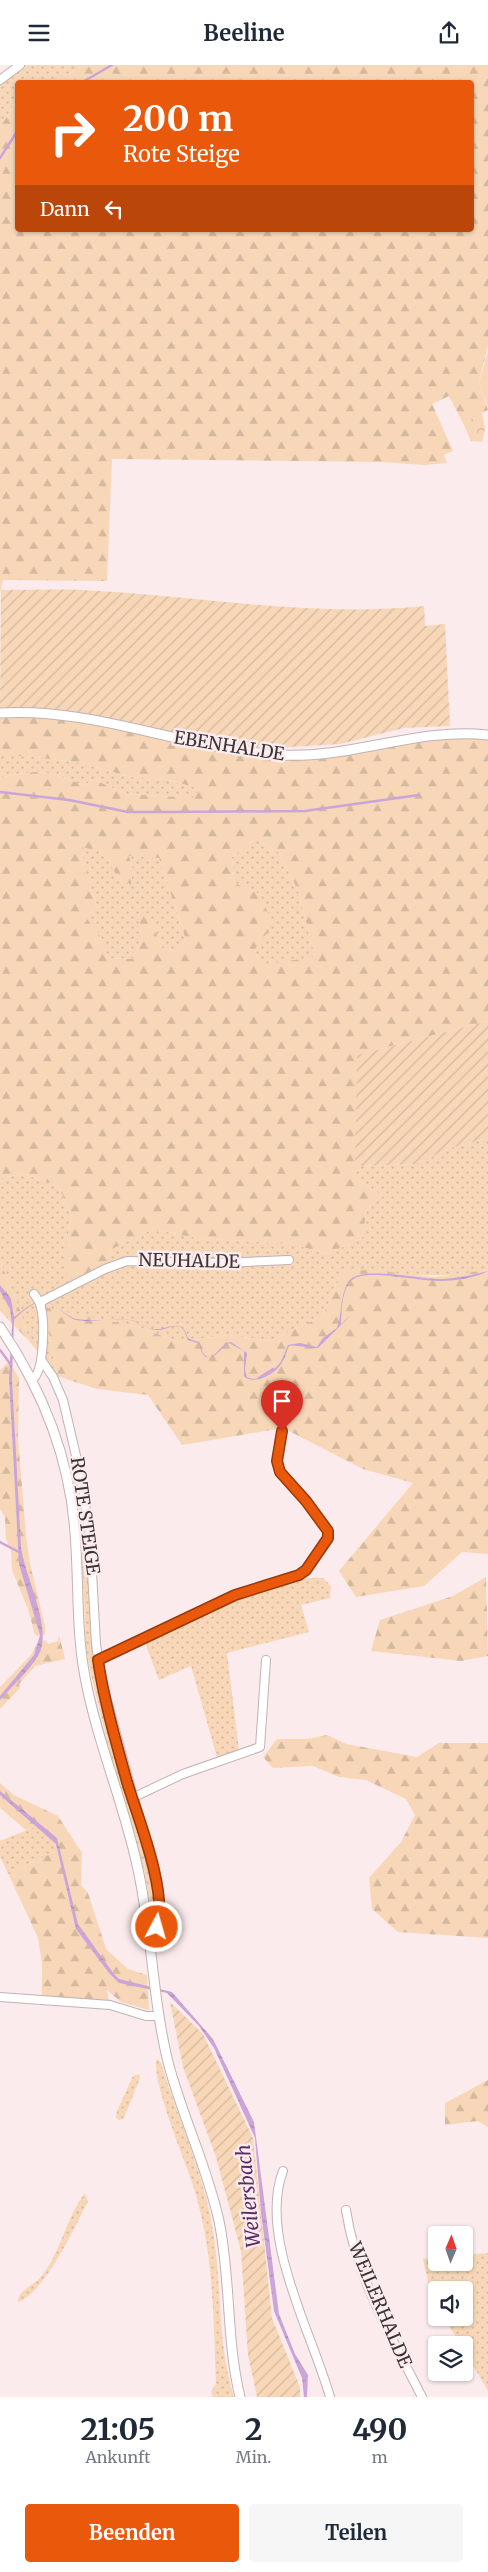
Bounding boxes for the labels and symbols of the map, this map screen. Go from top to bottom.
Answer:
street label: EBENHALDE [172,725,287,766]
street label: NEUHALDE [138,1248,241,1273]
pin [261,1380,303,1431]
street label: ROTE STEIGE [66,1456,105,1577]
position arrow [130,1900,182,1952]
water label: Weilersbach [231,2143,265,2249]
north arrow [428,2226,472,2271]
street label: WEILERHALDE [343,2238,417,2372]

